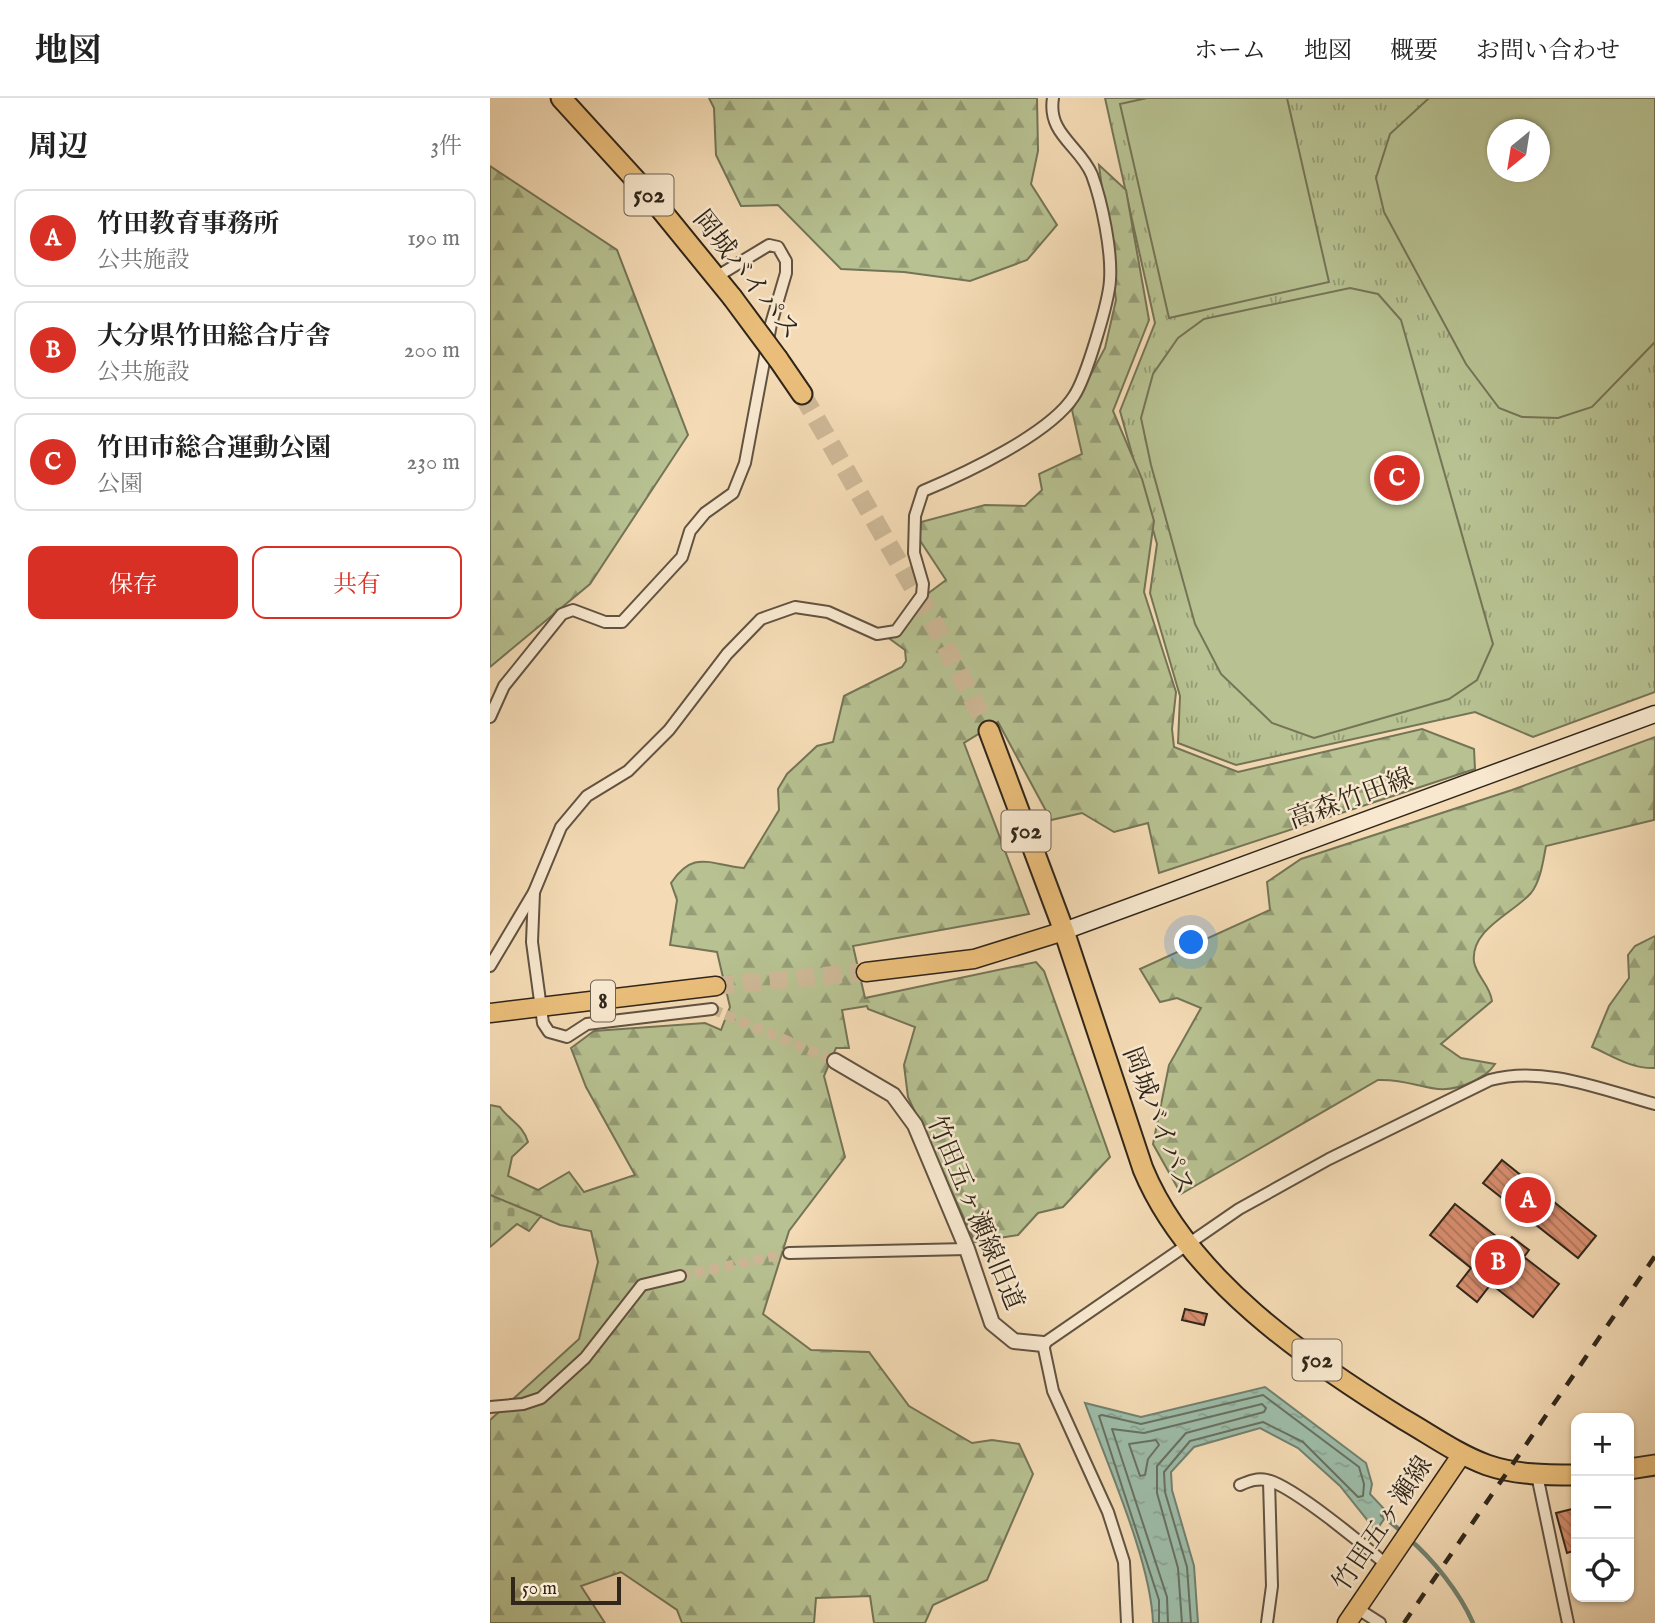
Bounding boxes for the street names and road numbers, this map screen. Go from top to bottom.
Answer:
road number: 502 [624,174,674,216]
street label: 岡城バイパス [685,204,807,346]
street label: 高森竹田線 [1284,761,1418,837]
road number: 502 [1002,810,1050,852]
road number: 8 [591,980,615,1021]
street label: 岡城バイパス [1115,1043,1201,1199]
street label: 竹田五ヶ瀬線旧道 [919,1111,1031,1315]
road number: 502 [1292,1340,1342,1380]
street label: 竹田五ヶ瀬線 [1326,1450,1440,1598]

